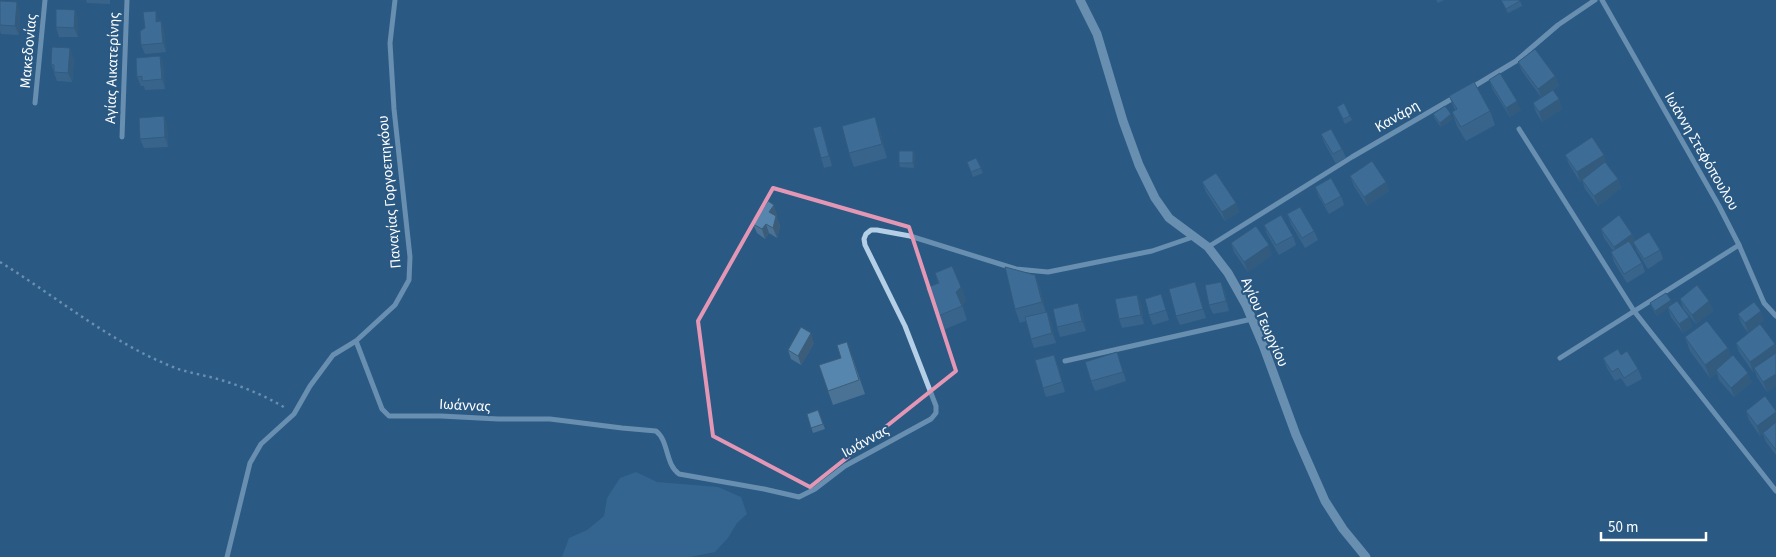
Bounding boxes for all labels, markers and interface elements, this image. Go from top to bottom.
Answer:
street label: Αγίας Αικατερίνης [100,11,125,124]
street label: Μακεδονίας [15,12,42,89]
street label: Ιωάννη Στεφόπουλου [1659,88,1744,214]
street label: Κανάρη [1371,95,1424,138]
street label: Παναγίας Γοργοεπηκόου [372,114,407,269]
street label: Αγίου Γεωργίου [1235,274,1294,370]
street label: Ιωάννας [439,394,492,417]
street label: Ιωάννας [838,420,893,463]
scale bar [1601,510,1706,542]
text: 50 m [1608,517,1638,538]

